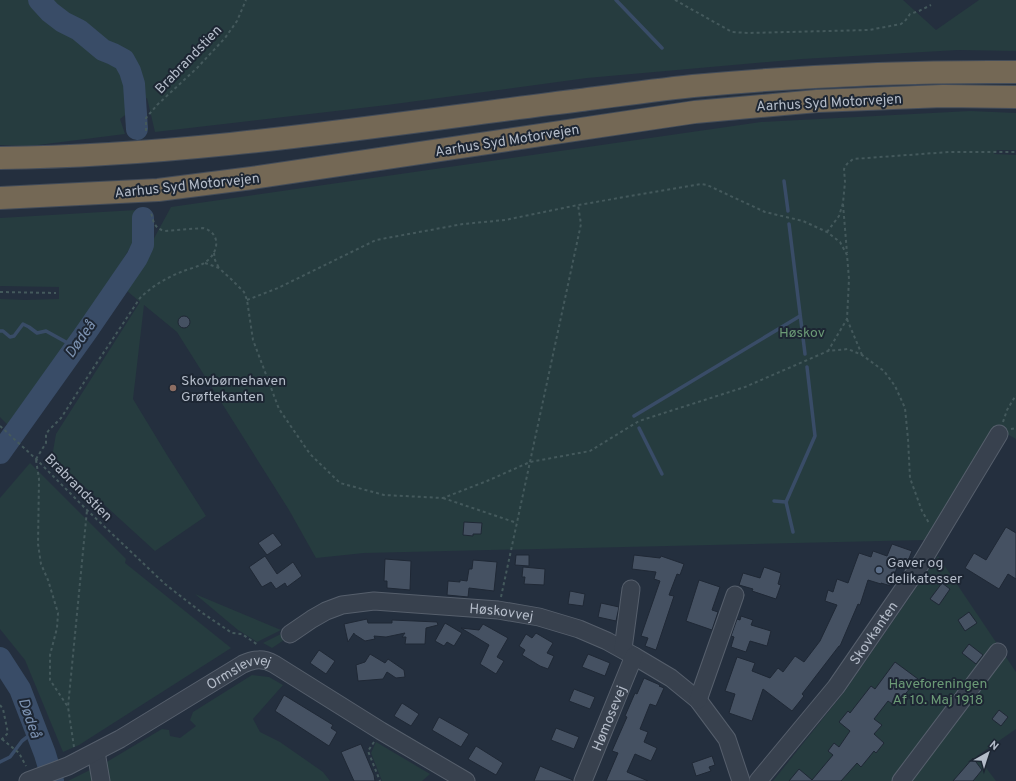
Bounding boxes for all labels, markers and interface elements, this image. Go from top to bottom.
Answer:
street label: Brabrandstien [152,22,226,98]
street label: Aarhus Syd Motorvejen [756,91,902,116]
street label: Aarhus Syd Motorvejen [434,122,581,161]
street label: Aarhus Syd Motorvejen [114,170,261,203]
water label: Dødeå [62,317,101,362]
park label: Høskov [779,325,825,342]
place label: Skovbørnehaven Grøftekanten [181,373,286,406]
marker: Skovbørnehaven Grøftekanten [168,383,178,393]
street label: Brabrandstien [41,451,115,525]
place label: Gaver og delikatesser [887,555,963,588]
marker: Gaver og delikatesser [874,565,884,575]
street label: Skovkanten [847,599,902,669]
street label: Høskovvej [469,601,535,626]
street label: Ormslevvej [204,653,273,694]
park label: Haveforeningen Af 10. Maj 1918 [889,676,987,709]
street label: Hømosevej [589,683,631,754]
water label: Dødeå [13,696,44,741]
north arrow [968,733,1008,773]
text: N [986,738,1001,754]

